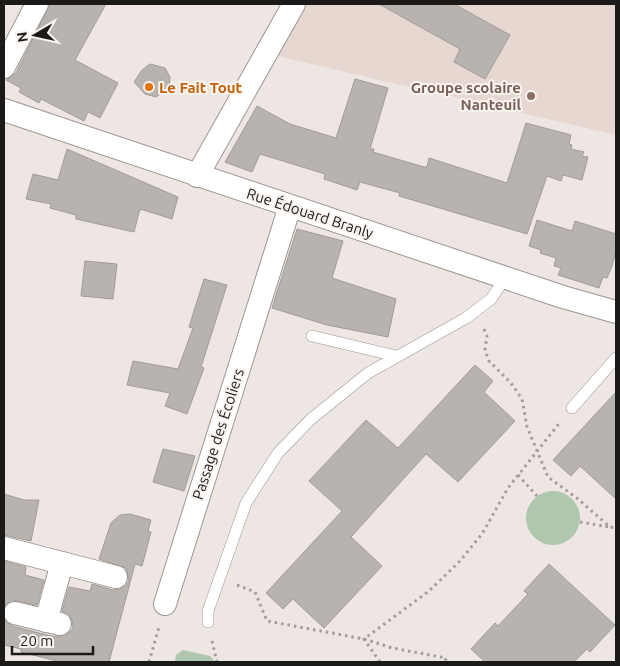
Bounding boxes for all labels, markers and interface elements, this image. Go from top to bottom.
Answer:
north arrow [10,10,60,60]
text: N [13,31,31,43]
place label: Le Fait Tout [159,79,243,96]
place label: Groupe scolaire Nanteuil [411,79,521,113]
marker: Le Fait Tout [143,81,155,93]
marker: Groupe scolaire Nanteuil [525,90,537,102]
street label: Rue Édouard Branly [244,184,376,242]
street label: Passage des Écoliers [189,366,247,502]
scale bar [12,624,94,656]
text: 20 m [20,632,53,649]

